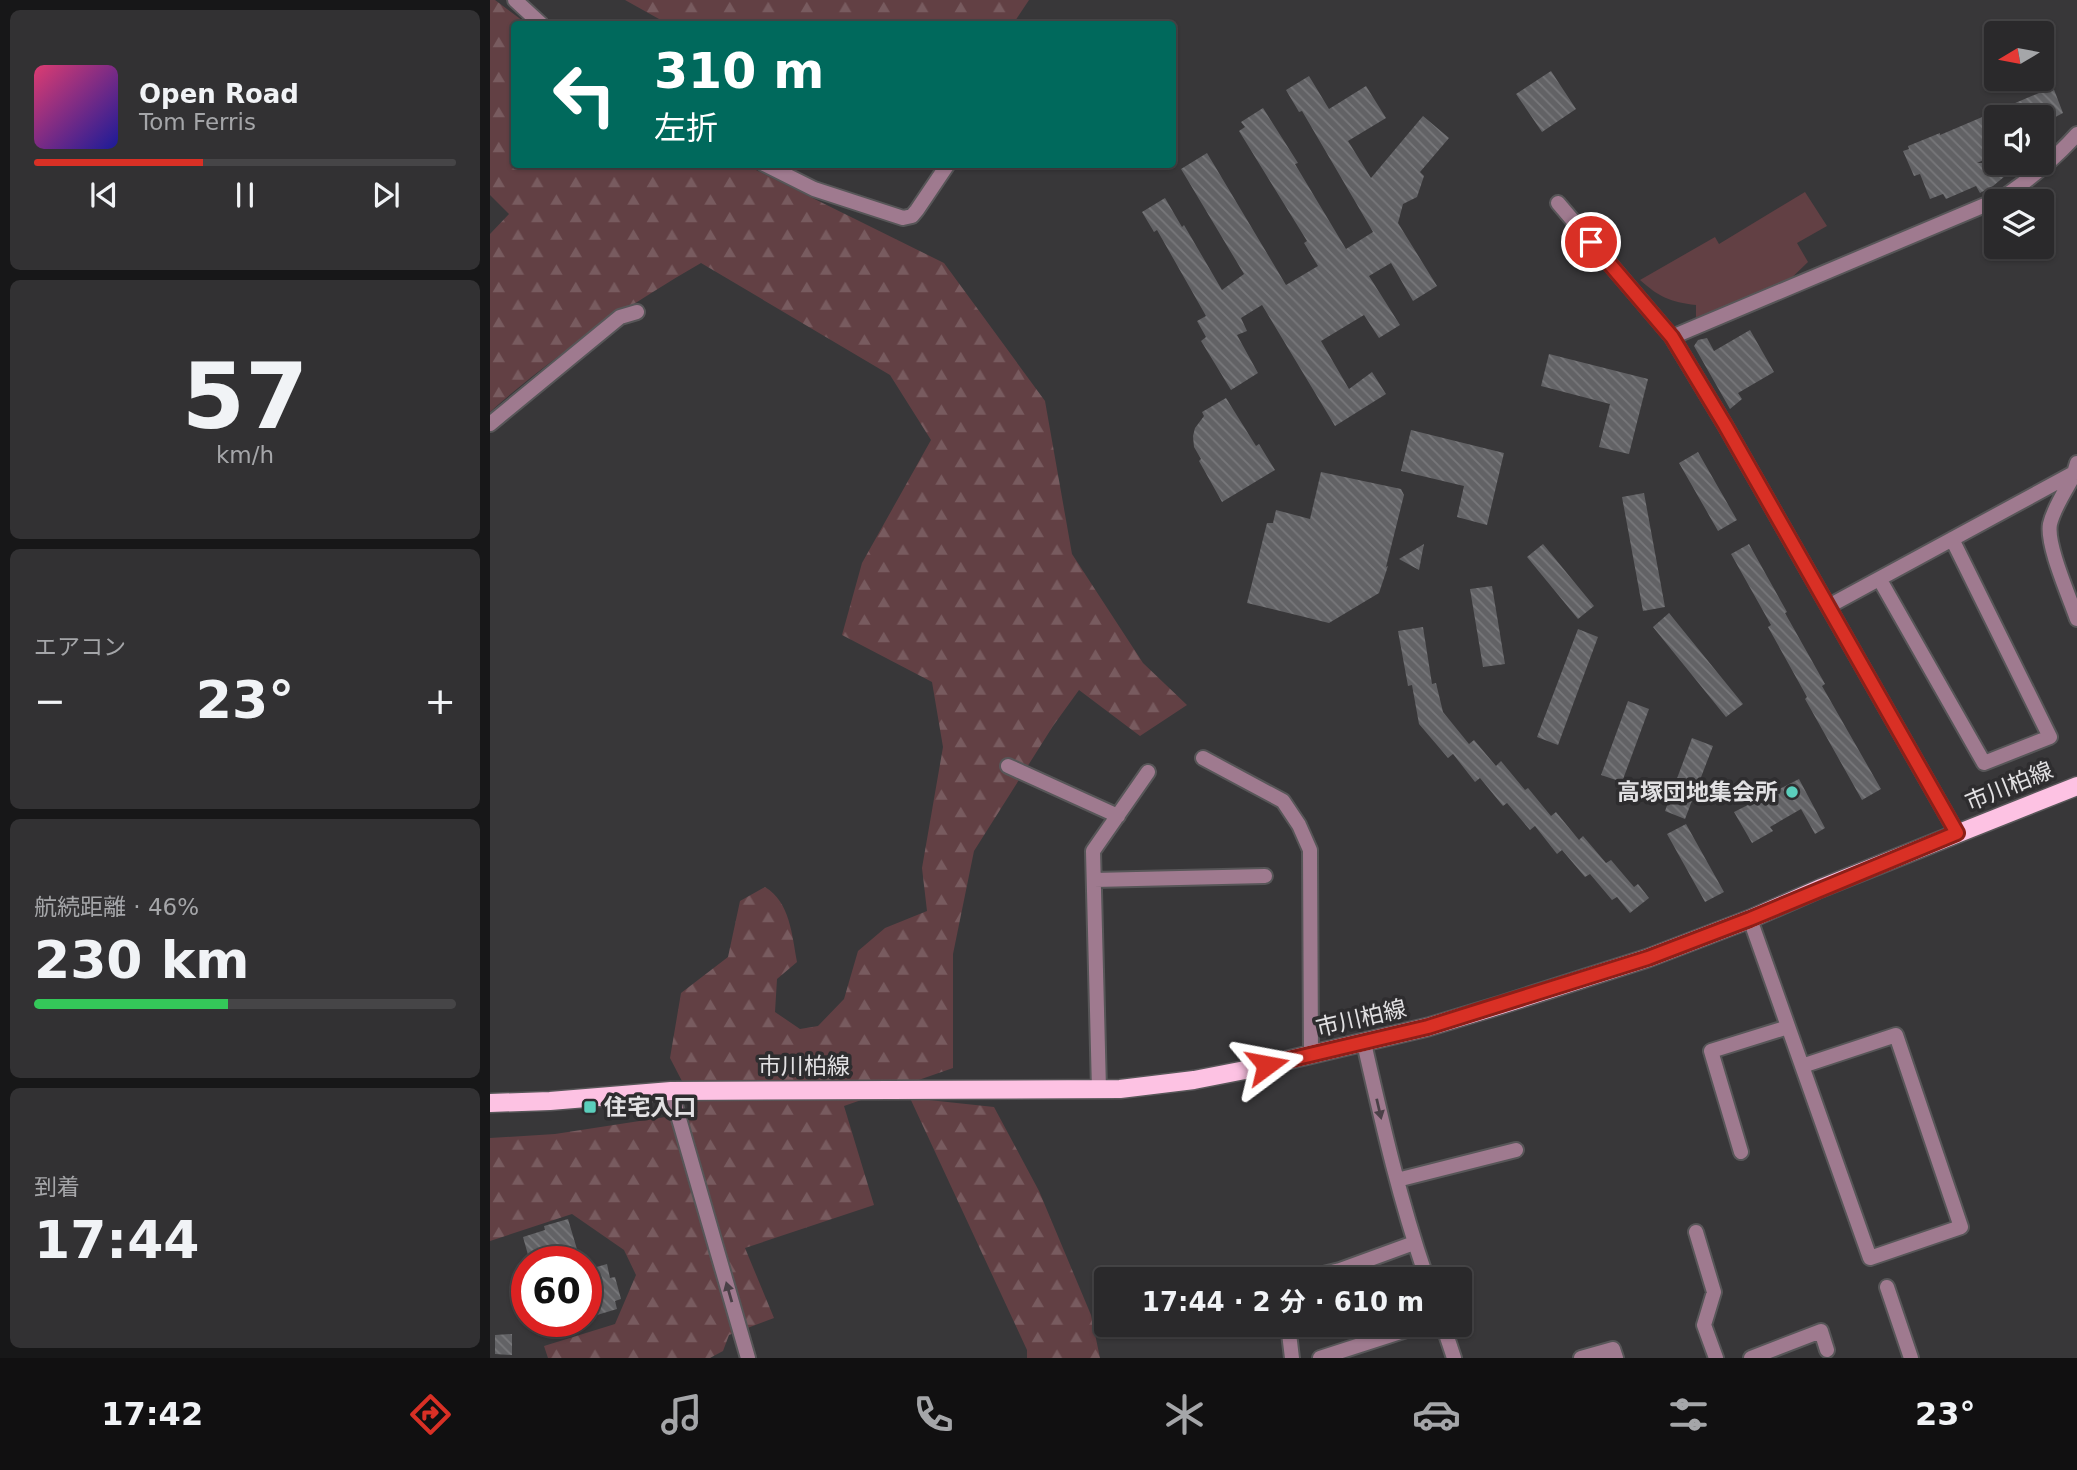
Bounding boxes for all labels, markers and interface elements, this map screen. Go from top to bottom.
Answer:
north arrow [1984,21,2054,91]
map controls [1984,21,2054,259]
text: 310 m [654,43,824,100]
icon: left [539,49,630,140]
text: Open Road [139,79,299,109]
button: sound [1984,105,2054,175]
text: Tom Ferris [139,109,256,135]
text: 左折 [654,109,718,147]
icon: previous [85,176,123,214]
icon: pause [226,176,264,214]
icon: next [367,176,405,214]
button: layers [1984,189,2054,259]
pin [1561,212,1621,272]
icon: arrive [1572,223,1610,261]
text: 57 [182,344,308,449]
text: km/h [216,442,274,468]
text: エアコン [34,634,126,660]
text: 23° [196,670,294,730]
text: − [34,679,66,723]
text: + [424,679,456,723]
street label: 市川柏線 [1961,757,2057,815]
place label: 高塚団地集会所 [1617,779,1778,805]
marker: 高塚団地集会所 [1784,784,1800,800]
text: 航続距離 · 46% [34,894,199,920]
text: 230 km [34,930,249,990]
street label: 市川柏線 [1313,995,1409,1041]
position arrow [1230,1028,1304,1102]
street label: 市川柏線 [758,1053,850,1079]
place label: 住宅入口 [604,1094,696,1120]
one-way arrow [1374,1098,1385,1120]
marker: 住宅入口 [582,1099,598,1115]
text: 到着 [34,1174,80,1200]
text: 17:44 [34,1210,200,1270]
speed limit sign: 60 [511,1246,602,1337]
one-way arrow [724,1282,734,1303]
text: 17:44 · 2 分 · 610 m [1142,1287,1424,1317]
icon: directions [406,1390,455,1439]
icon: music [657,1390,706,1439]
icon: phone [909,1390,958,1439]
icon: climate [1160,1390,1209,1439]
icon: car [1412,1390,1461,1439]
icon: filters [1664,1390,1713,1439]
text: 17:42 [101,1395,203,1433]
text: 23° [1915,1395,1976,1433]

